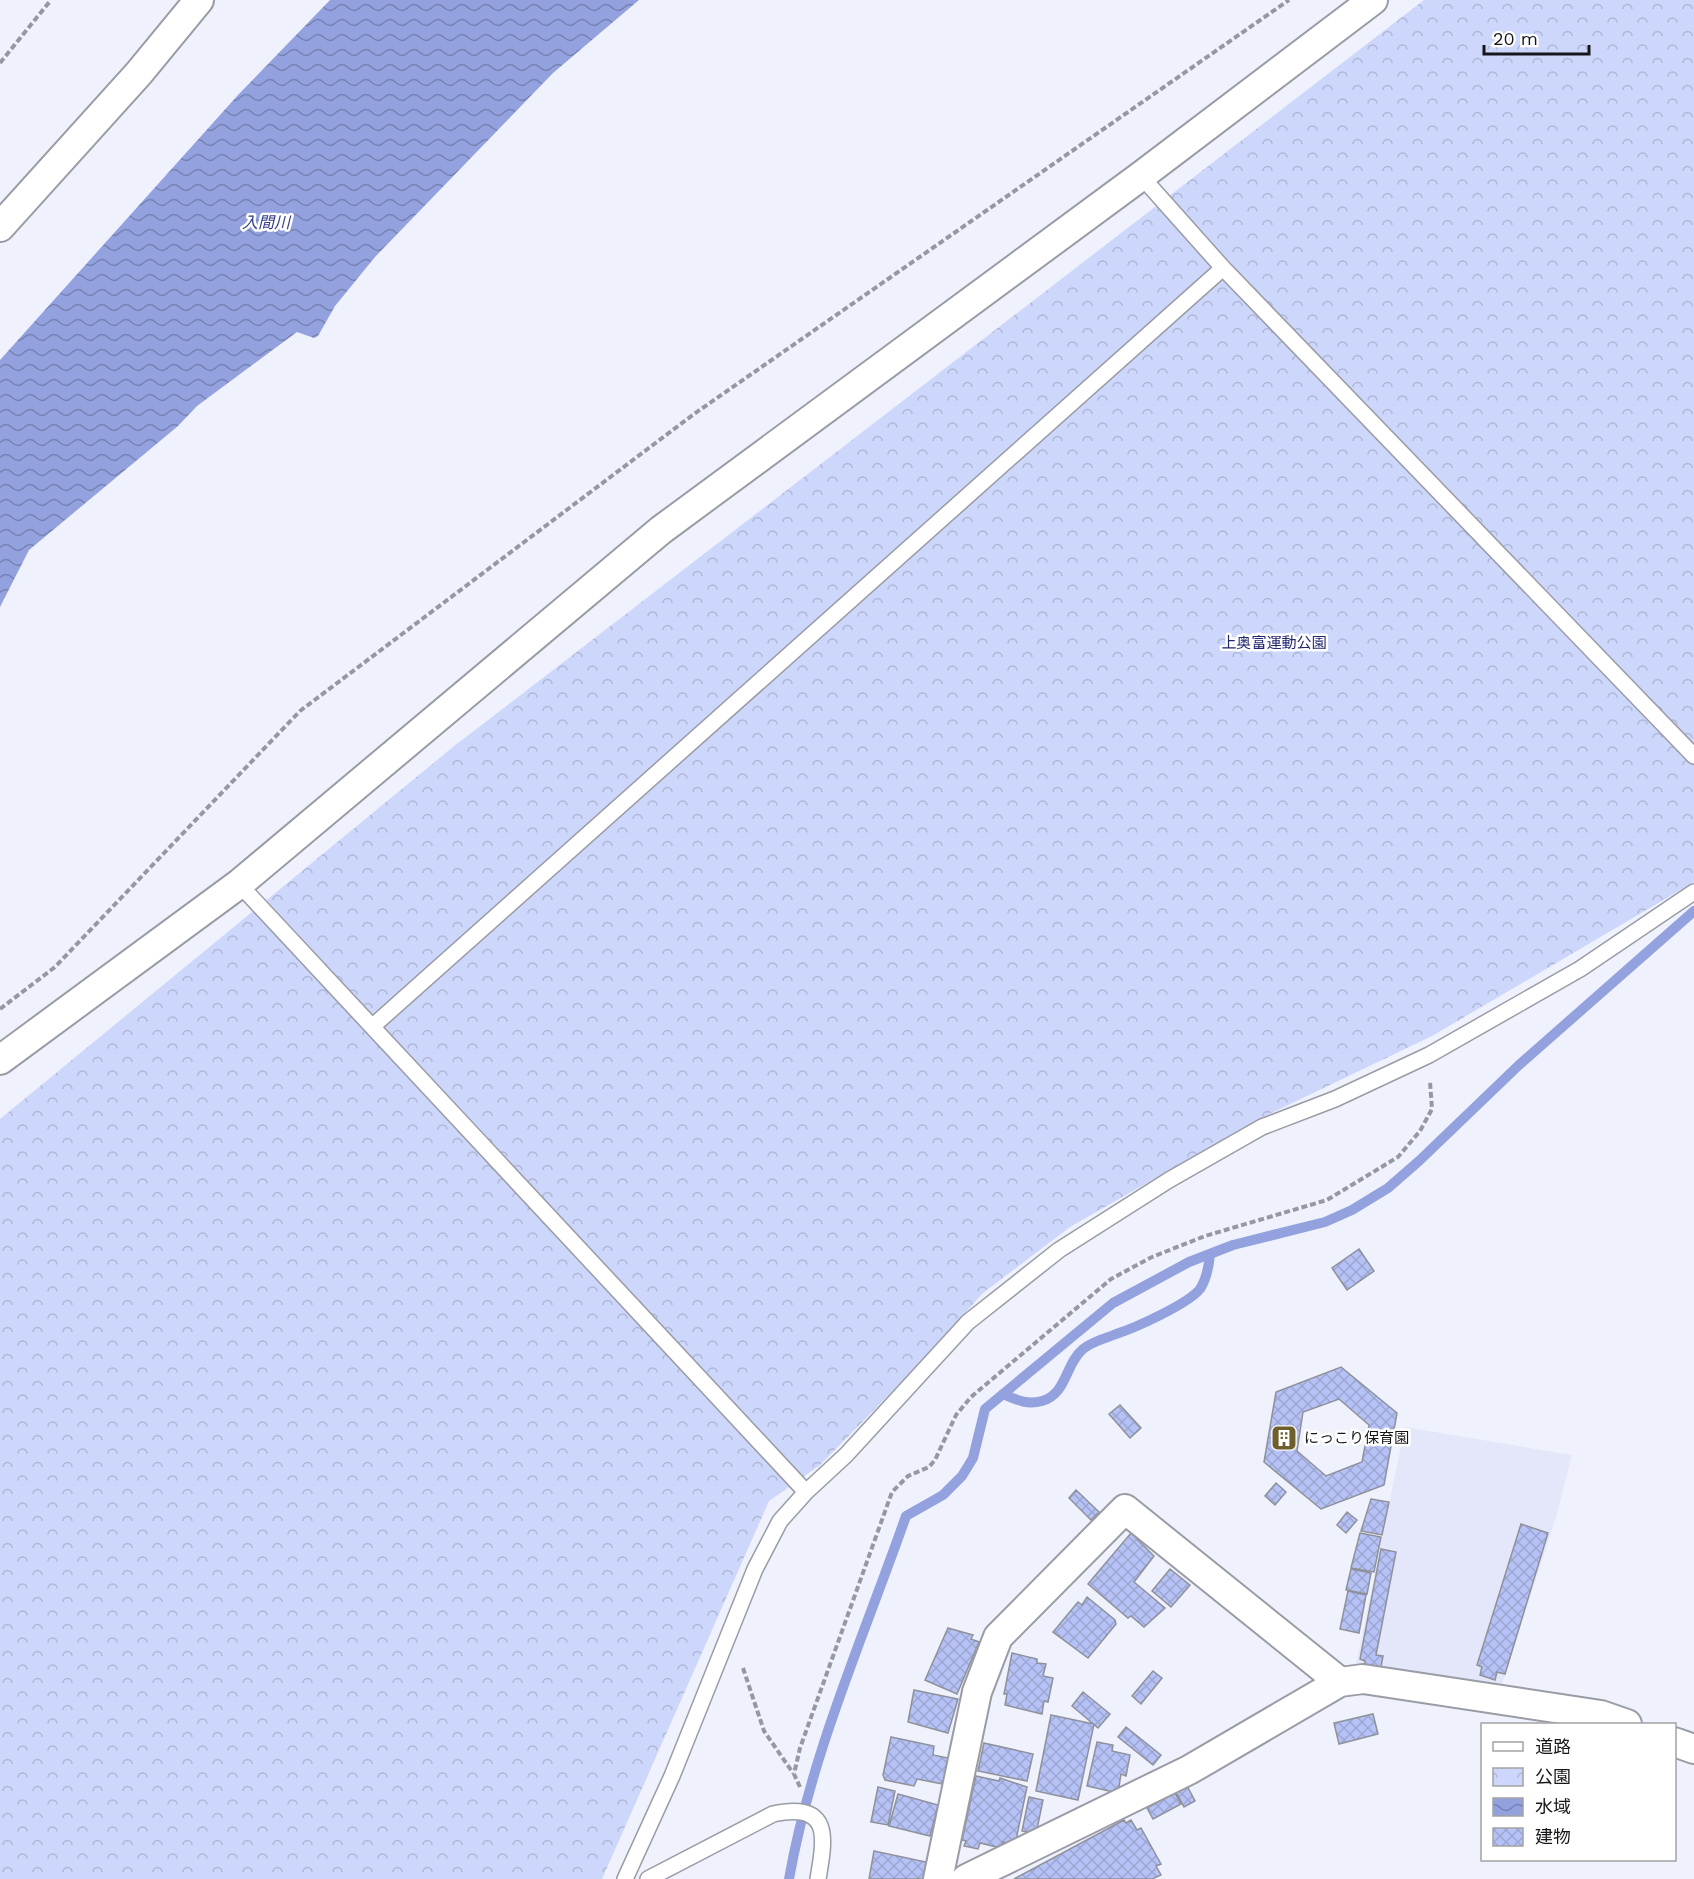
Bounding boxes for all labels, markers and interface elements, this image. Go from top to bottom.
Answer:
scale bar [1484,18,1589,56]
text: 20 m [1493,28,1538,49]
water label: 入間川 [242,213,292,232]
park label: 上奥富運動公園 [1221,634,1327,652]
building icon: にっこり保育園 [1269,1423,1299,1453]
place label: にっこり保育園 [1304,1429,1409,1447]
legend [1481,1723,1676,1861]
text: 道路 [1535,1736,1571,1757]
text: 公園 [1535,1766,1571,1787]
text: 水域 [1535,1796,1571,1817]
text: 建物 [1535,1826,1571,1847]

